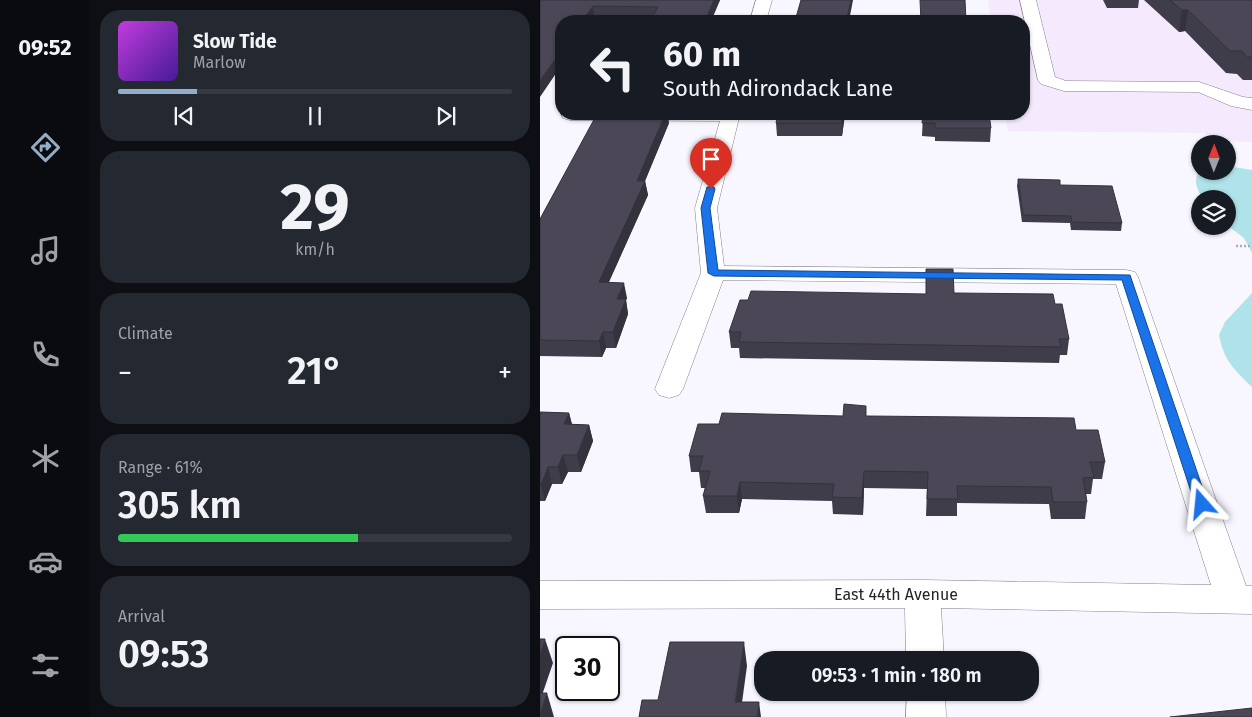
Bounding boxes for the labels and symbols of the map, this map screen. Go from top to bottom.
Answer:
north arrow [1191,135,1236,180]
pin [690,138,732,189]
position arrow [1175,477,1227,529]
street label: East 44th Avenue [834,585,958,604]
speed limit sign: 30 [555,636,620,701]

